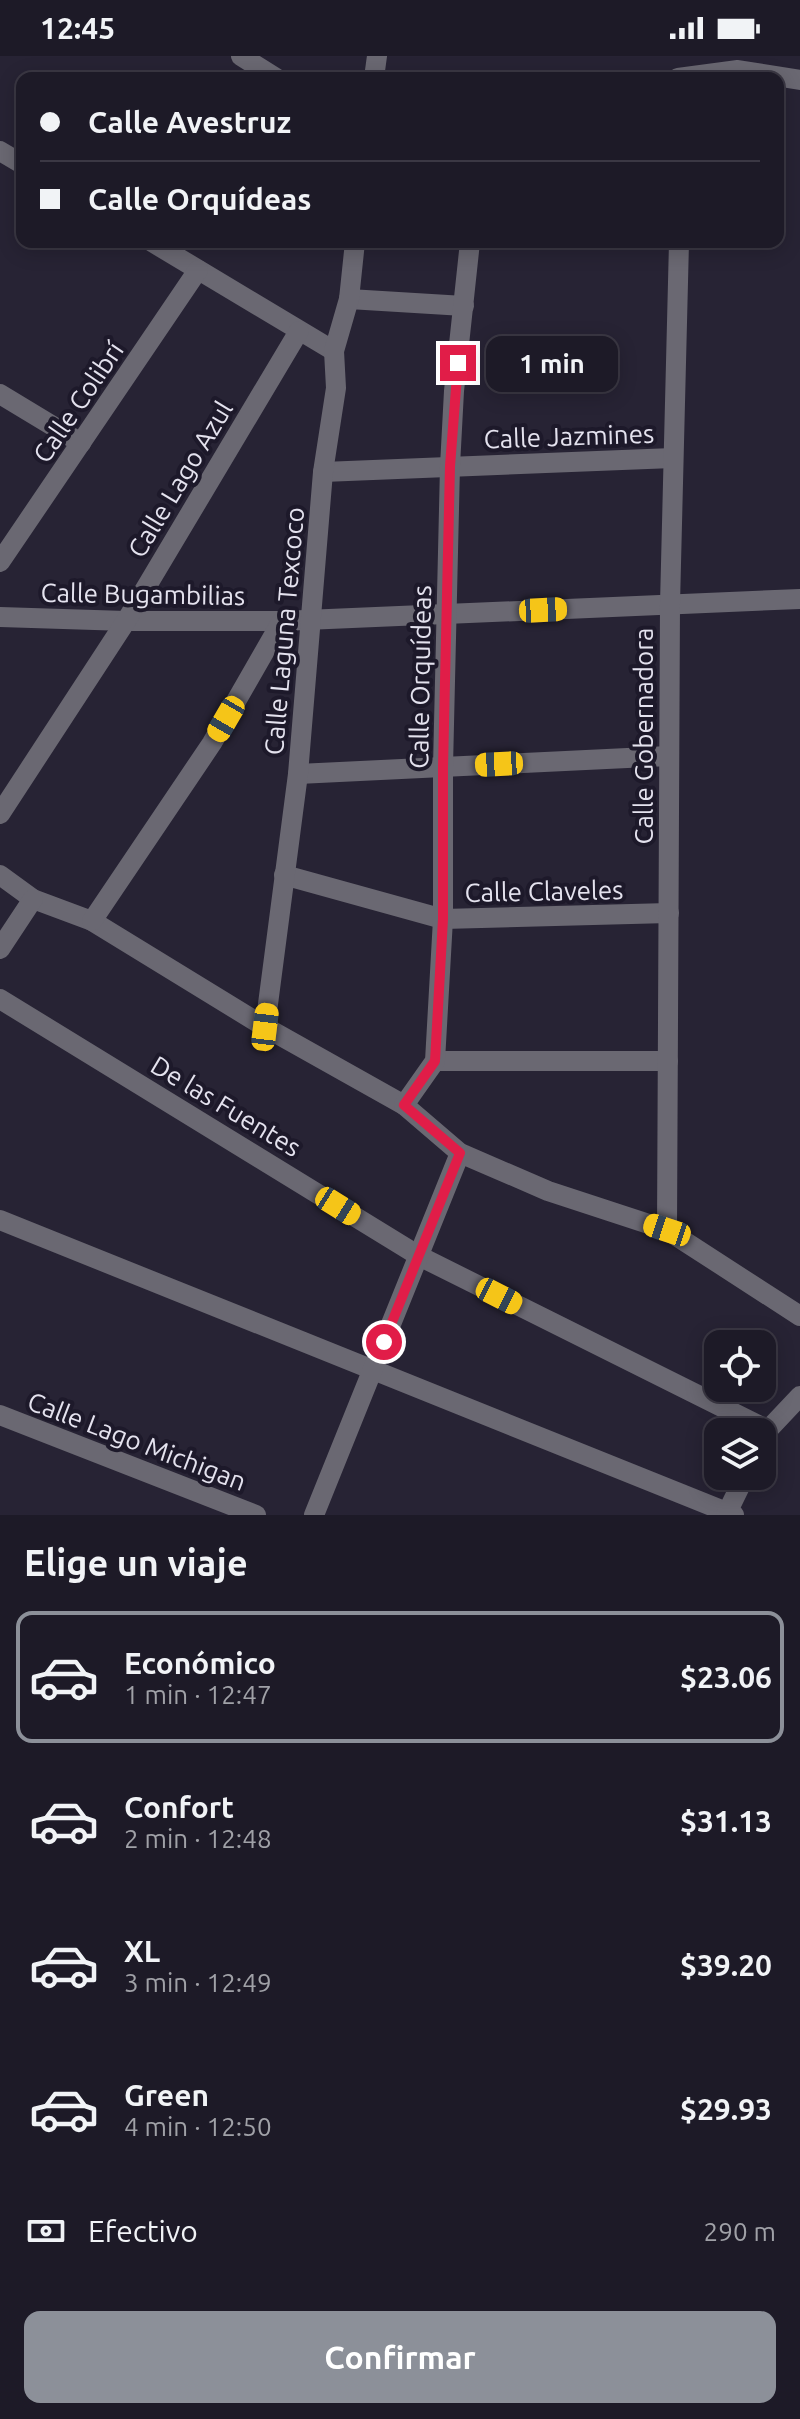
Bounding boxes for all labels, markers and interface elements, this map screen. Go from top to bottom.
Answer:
text: 12:45 [40,11,115,45]
text: Calle Avestruz [88,105,291,139]
text: Calle Orquídeas [88,182,312,216]
callout: 1 min [486,335,618,391]
street label: Calle Colibrí [27,336,129,468]
route end [440,345,476,381]
text: 1 min [519,349,585,378]
street label: Calle Lago Azul [122,396,238,562]
street label: Calle Jazmines [483,419,655,453]
street label: Calle Laguna Texcoco [259,506,309,756]
street label: Calle Bugambilias [40,578,246,610]
street label: Calle Orquídeas [404,585,436,769]
car [518,597,568,623]
street label: Calle Gobernadora [629,628,658,844]
car [204,692,248,746]
car [474,751,524,777]
street label: Calle Claveles [464,875,624,907]
car [250,1002,280,1052]
street label: De las Fuentes [146,1050,306,1162]
car [311,1183,365,1229]
car [640,1211,694,1249]
car [472,1274,526,1318]
route start [366,1324,402,1360]
map controls [704,1330,776,1490]
button: locate [704,1330,776,1402]
street label: Calle Lago Michigan [24,1386,250,1496]
button: layers [704,1418,776,1490]
text: Elige un viaje [24,1542,248,1583]
icon: car [28,1641,100,1713]
text: Económico [124,1646,276,1680]
text: $23.06 [680,1660,772,1694]
text: 1 min · 12:47 [124,1680,272,1709]
icon: car [28,1785,100,1857]
text: Confort [124,1790,234,1824]
text: $31.13 [680,1804,772,1838]
text: 2 min · 12:48 [124,1824,272,1853]
icon: car [28,1929,100,2001]
text: XL [124,1934,160,1968]
text: $39.20 [680,1948,772,1982]
text: 3 min · 12:49 [124,1968,272,1997]
icon: car [28,2073,100,2145]
text: Green [124,2078,209,2112]
text: $29.93 [680,2092,772,2126]
text: 4 min · 12:50 [124,2112,272,2141]
icon: cash [24,2209,68,2253]
text: Efectivo [88,2214,198,2248]
text: 290 m [704,2217,776,2246]
button: Confirmar [24,2311,776,2403]

